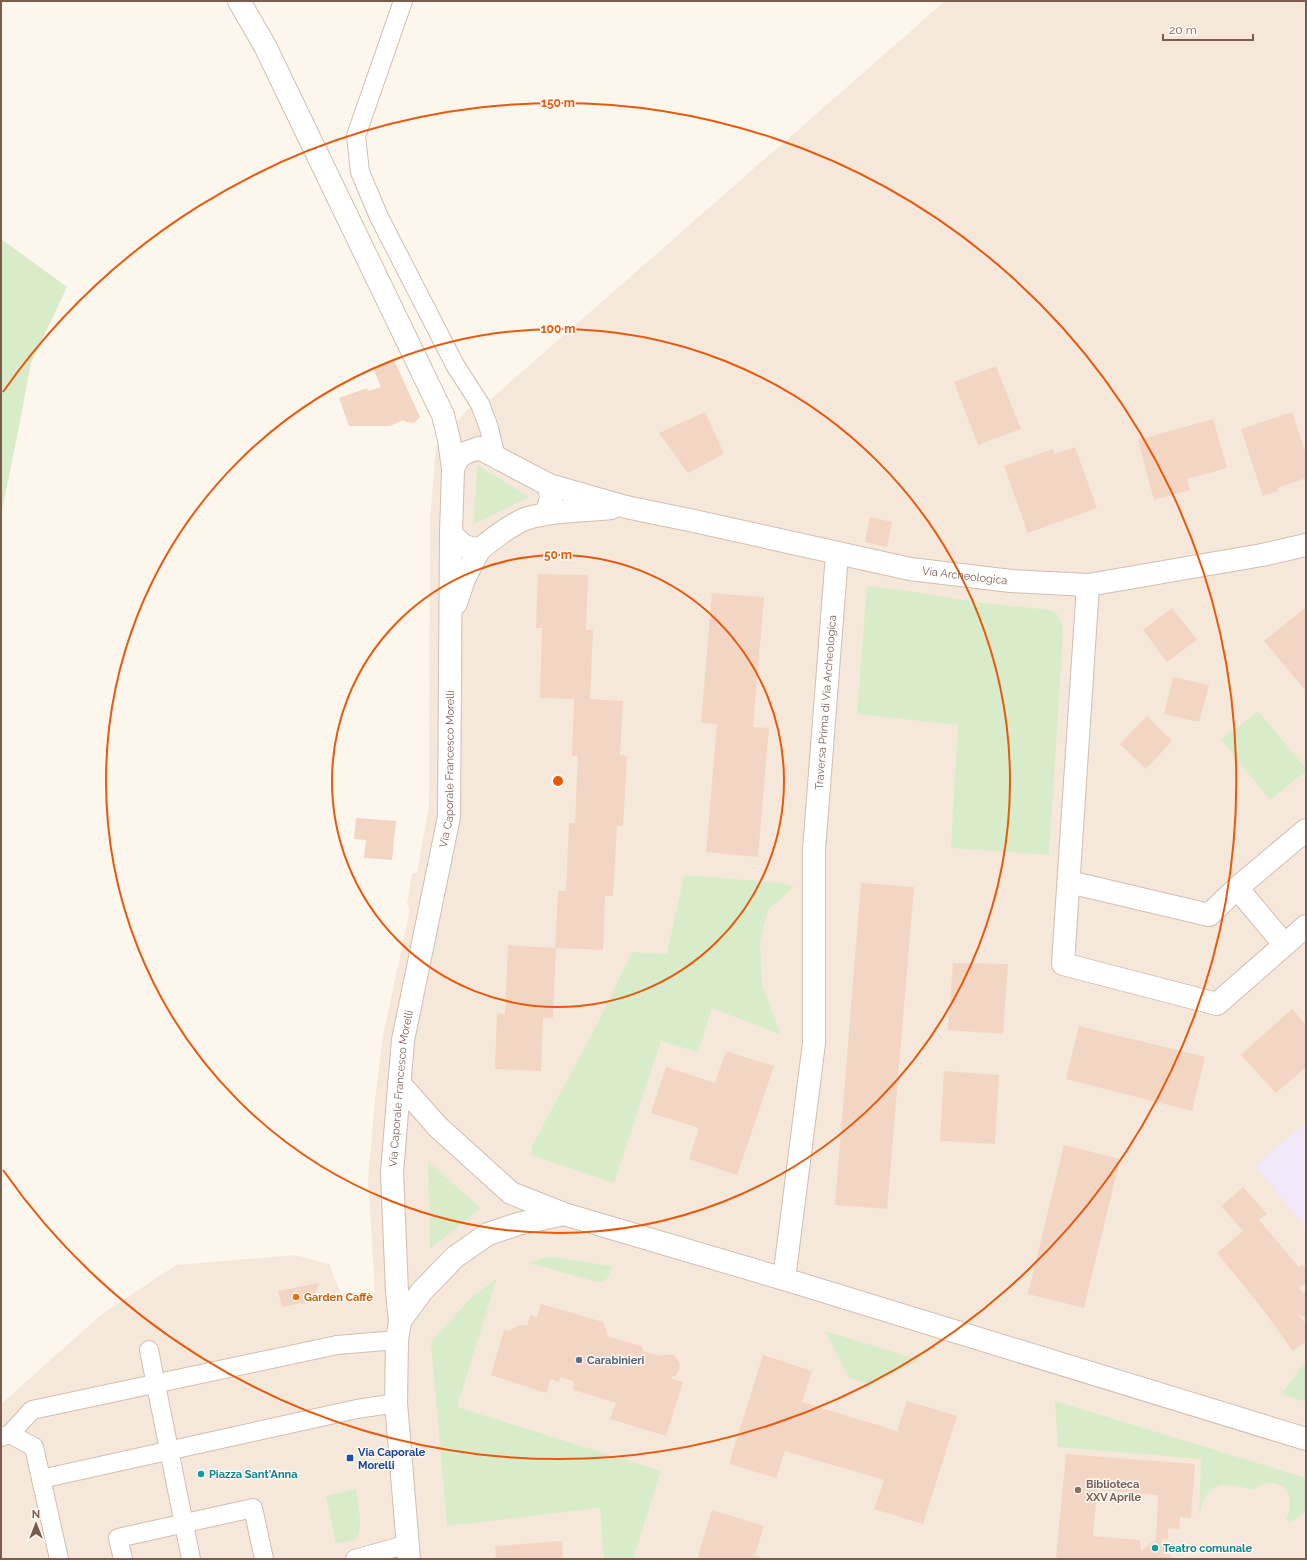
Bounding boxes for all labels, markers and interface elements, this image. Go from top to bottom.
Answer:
scale bar [1163,16,1253,42]
text: 20 m [1169,23,1197,37]
text: 150 m [541,96,575,110]
text: 100 m [541,322,575,336]
text: 50 m [544,548,572,562]
street label: Via Archeologica [921,564,1008,587]
street label: Traversa Prima di Via Archeologica [812,615,839,790]
street label: Via Caporale Francesco Morelli [436,690,456,849]
centre of rings [551,774,565,788]
street label: Via Caporale Francesco Morelli [386,1009,416,1168]
place label: Garden Caffè [304,1291,373,1304]
marker: Garden Caffè [291,1292,301,1302]
place label: Carabinieri [587,1354,644,1367]
marker: Carabinieri [574,1355,584,1365]
place label: Via Caporale Morelli [358,1446,426,1472]
marker: Via Caporale Morelli [345,1453,355,1463]
place label: Piazza Sant'Anna [209,1468,298,1481]
marker: Piazza Sant'Anna [196,1469,206,1479]
place label: Biblioteca XXV Aprile [1085,1478,1141,1504]
marker: Biblioteca XXV Aprile [1073,1485,1083,1495]
north arrow [16,1504,56,1544]
text: N [32,1508,40,1521]
place label: Teatro comunale [1163,1542,1253,1555]
marker: Teatro comunale [1150,1543,1160,1553]

